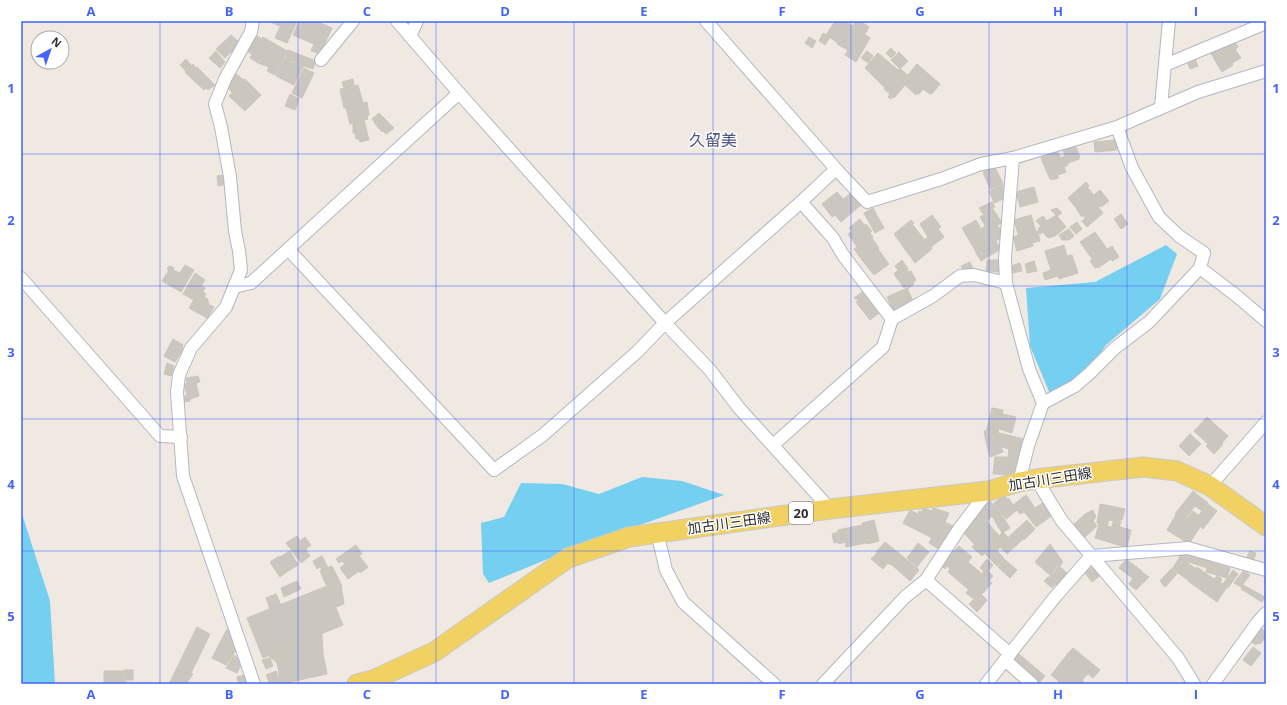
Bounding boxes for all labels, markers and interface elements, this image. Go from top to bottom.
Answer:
text: A [87,2,96,20]
text: B [225,2,234,20]
text: C [363,2,371,20]
text: D [500,2,510,20]
text: E [640,2,648,20]
text: F [778,2,786,20]
text: G [915,2,925,20]
text: H [1053,2,1063,20]
text: I [1194,2,1198,20]
north arrow [30,30,70,70]
text: N [48,33,65,51]
text: 1 [7,79,15,97]
text: 1 [1272,79,1280,97]
district label: 久留美 [689,129,737,151]
text: 2 [7,211,15,229]
text: 2 [1272,211,1280,229]
text: 3 [7,343,15,361]
text: 3 [1272,343,1280,361]
street label: 加古川三田線 [1007,463,1093,494]
text: 4 [7,475,15,493]
text: 4 [1272,475,1280,493]
road number: 20 [789,502,813,524]
street label: 加古川三田線 [686,507,772,538]
text: 5 [7,607,15,625]
text: 5 [1272,607,1280,625]
text: A [87,685,96,703]
text: B [225,685,234,703]
text: C [363,685,371,703]
text: D [500,685,510,703]
text: E [640,685,648,703]
text: F [778,685,786,703]
text: G [915,685,925,703]
text: H [1053,685,1063,703]
text: I [1194,685,1198,703]

